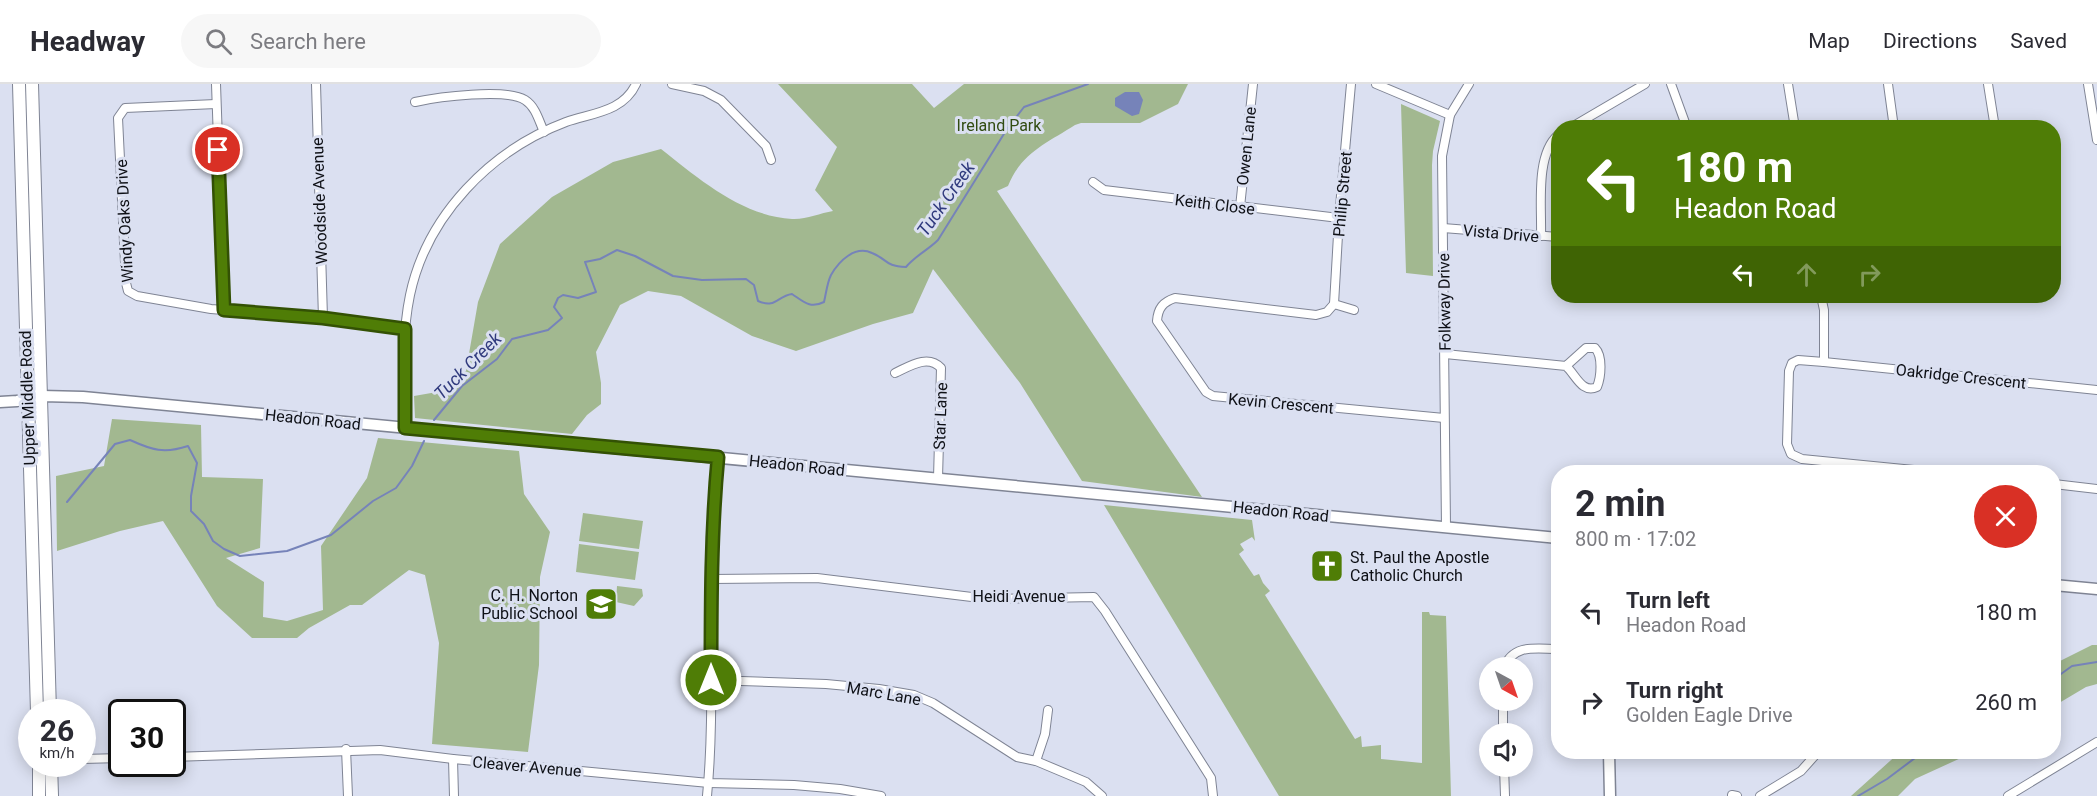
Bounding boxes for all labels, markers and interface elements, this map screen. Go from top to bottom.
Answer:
search box [181,14,601,68]
text: Headway [30,25,145,58]
icon: search [202,25,235,58]
text: Search here [250,29,366,54]
text: Map [1808,29,1850,53]
text: Directions [1883,29,1977,53]
text: Saved [2010,29,2067,53]
street label: Owen Lane [1233,106,1260,186]
park label: Ireland Park [957,116,1042,135]
pin [192,124,243,175]
icon: arrive [201,133,234,166]
street label: Woodside Avenue [308,137,331,265]
text: 180 m [1674,143,1793,192]
icon: left [1575,144,1653,222]
street label: Philip Street [1329,151,1356,238]
water label: Tuck Creek [912,156,980,240]
street label: Windy Oaks Drive [112,159,137,283]
street label: Keith Close [1174,190,1256,219]
text: Headon Road [1674,193,1836,225]
street label: Vista Drive [1462,221,1540,246]
street label: Folkway Drive [1434,253,1455,351]
icon: left [1727,258,1760,291]
icon: ahead [1790,258,1823,291]
icon: right [1853,258,1886,291]
water label: Tuck Creek [430,327,506,404]
street label: Upper Middle Road [16,330,39,466]
street label: Oakridge Crescent [1895,360,2027,393]
street label: Star Lane [930,382,951,450]
street label: Kevin Crescent [1227,389,1335,418]
street label: Headon Road [264,405,362,434]
street label: Headon Road [748,451,846,480]
text: 2 min [1575,483,1666,525]
button: close [1974,485,2037,548]
street label: Headon Road [1232,497,1330,526]
text: 800 m · 17:02 [1575,527,1696,551]
church icon: St. Paul the Apostle Catholic Church [1309,548,1345,584]
place label: St. Paul the Apostle Catholic Church [1350,548,1489,585]
place label: C. H. Norton Public School [481,586,578,623]
school or university icon: C. H. Norton Public School [583,586,619,622]
street label: Heidi Avenue [973,587,1066,606]
text: Turn left [1626,588,1710,613]
icon: left [1575,596,1608,629]
text: 180 m [1975,600,2037,625]
text: Headon Road [1626,613,1746,637]
position arrow [679,648,743,712]
north arrow [1479,657,1533,711]
map controls [1479,657,1533,777]
street label: Marc Lane [845,678,922,709]
text: Turn right [1626,678,1723,703]
icon: right [1575,686,1608,719]
text: 260 m [1975,690,2037,715]
speed limit sign: 30 [108,699,186,777]
text: Golden Eagle Drive [1626,703,1793,727]
text: 26 [40,713,74,748]
button: sound [1479,723,1533,777]
text: km/h [39,744,75,762]
street label: Cleaver Avenue [472,752,582,781]

